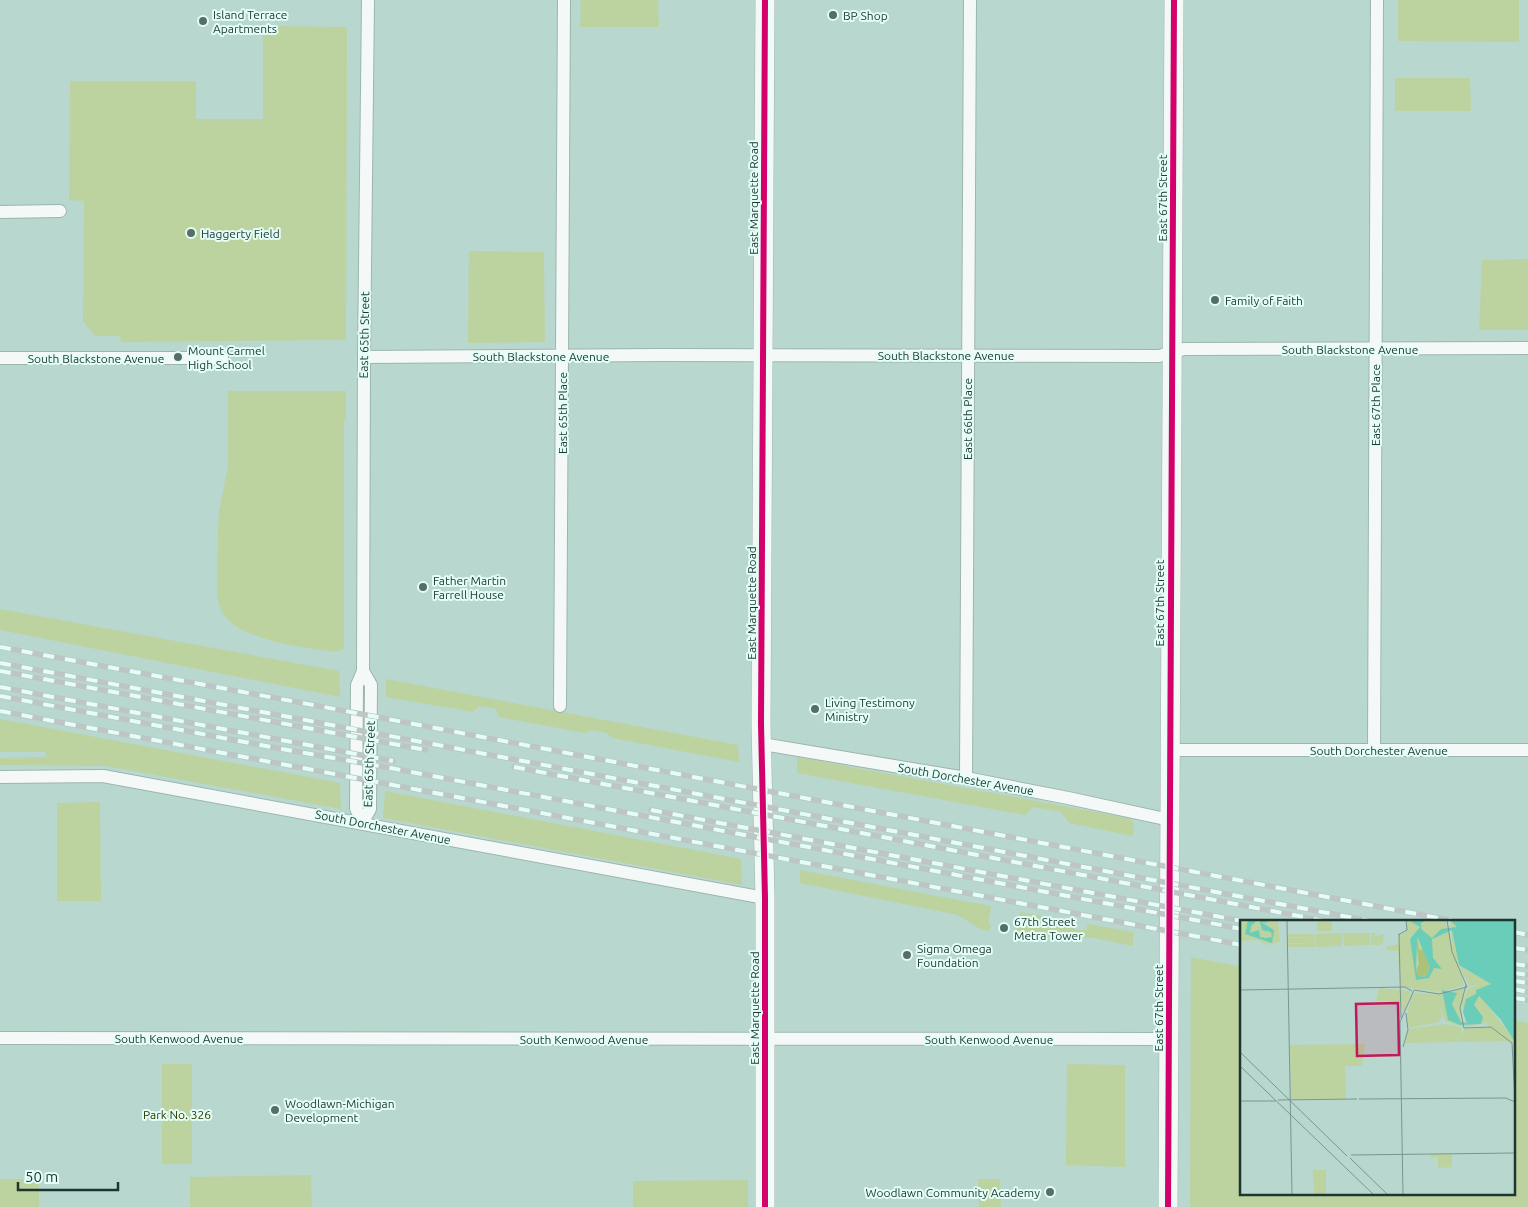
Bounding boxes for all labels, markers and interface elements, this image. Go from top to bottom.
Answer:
place label: Island Terrace Apartments [213,8,287,35]
marker: BP Shop [827,9,839,21]
place label: BP Shop [843,9,888,22]
marker: Island Terrace Apartments [197,15,209,27]
street label: East Marquette Road [747,141,760,255]
street label: East 67th Street [1156,154,1169,241]
marker: Haggerty Field [185,227,197,239]
place label: Haggerty Field [201,227,280,240]
street label: East 65th Street [357,291,371,379]
marker: Family of Faith [1209,294,1221,306]
place label: Family of Faith [1225,294,1303,307]
street label: South Blackstone Avenue [1282,343,1418,356]
place label: Mount Carmel High School [188,344,265,371]
street label: South Blackstone Avenue [878,349,1014,362]
street label: South Blackstone Avenue [473,350,609,363]
marker: Mount Carmel High School [172,351,184,363]
street label: South Blackstone Avenue [28,352,164,365]
street label: East 67th Place [1369,364,1382,446]
street label: East 65th Place [556,372,569,454]
street label: East 66th Place [961,378,974,460]
street label: East Marquette Road [745,546,758,660]
street label: East 67th Street [1153,559,1166,646]
place label: Father Martin Farrell House [433,574,506,601]
marker: Father Martin Farrell House [417,581,429,593]
place label: Living Testimony Ministry [825,696,915,723]
marker: Living Testimony Ministry [809,703,821,715]
street label: East 65th Street [361,720,377,808]
street label: South Dorchester Avenue [1310,744,1448,757]
street label: South Dorchester Avenue [897,761,1035,797]
street label: South Dorchester Avenue [314,807,452,847]
place label: 67th Street Metra Tower [1014,915,1083,942]
inset map [1240,920,1516,1194]
marker: 67th Street Metra Tower [998,922,1010,934]
place label: Sigma Omega Foundation [917,942,992,969]
marker: Sigma Omega Foundation [901,949,913,961]
street label: East Marquette Road [748,951,761,1065]
street label: East 67th Street [1152,964,1165,1051]
street label: South Kenwood Avenue [115,1032,243,1045]
street label: South Kenwood Avenue [520,1033,648,1046]
street label: South Kenwood Avenue [925,1033,1053,1046]
place label: Woodlawn-Michigan Development [285,1097,395,1124]
marker: Woodlawn-Michigan Development [269,1104,281,1116]
park label: Park No. 326 [143,1108,211,1121]
scale bar [18,1160,118,1192]
text: 50 m [25,1168,58,1185]
place label: Woodlawn Community Academy [866,1186,1040,1199]
marker: Woodlawn Community Academy [1044,1186,1056,1198]

